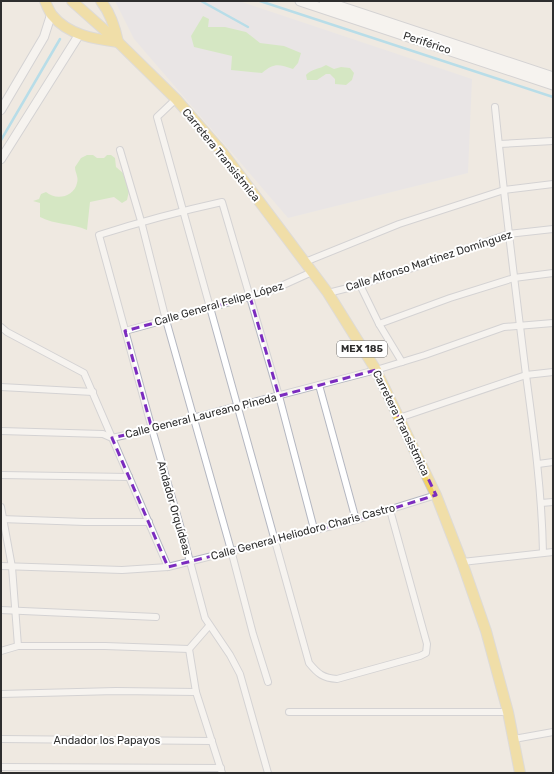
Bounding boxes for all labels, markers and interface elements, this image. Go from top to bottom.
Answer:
street label: Periférico [401,29,453,57]
street label: Carretera Transistmica [179,106,263,204]
street label: Calle Alfonso Martínez Domínguez [344,228,514,294]
street label: Calle General Felipe López [153,279,285,329]
road number: MEX 185 [337,341,387,357]
street label: Carretera Transistmica [370,368,432,478]
street label: Calle General Laureano Pineda [124,391,278,441]
street label: Andador Orquídeas [154,459,194,557]
street label: Calle General Heliodoro Charis Castro [209,501,397,563]
street label: Andador los Papayos [54,734,161,747]

